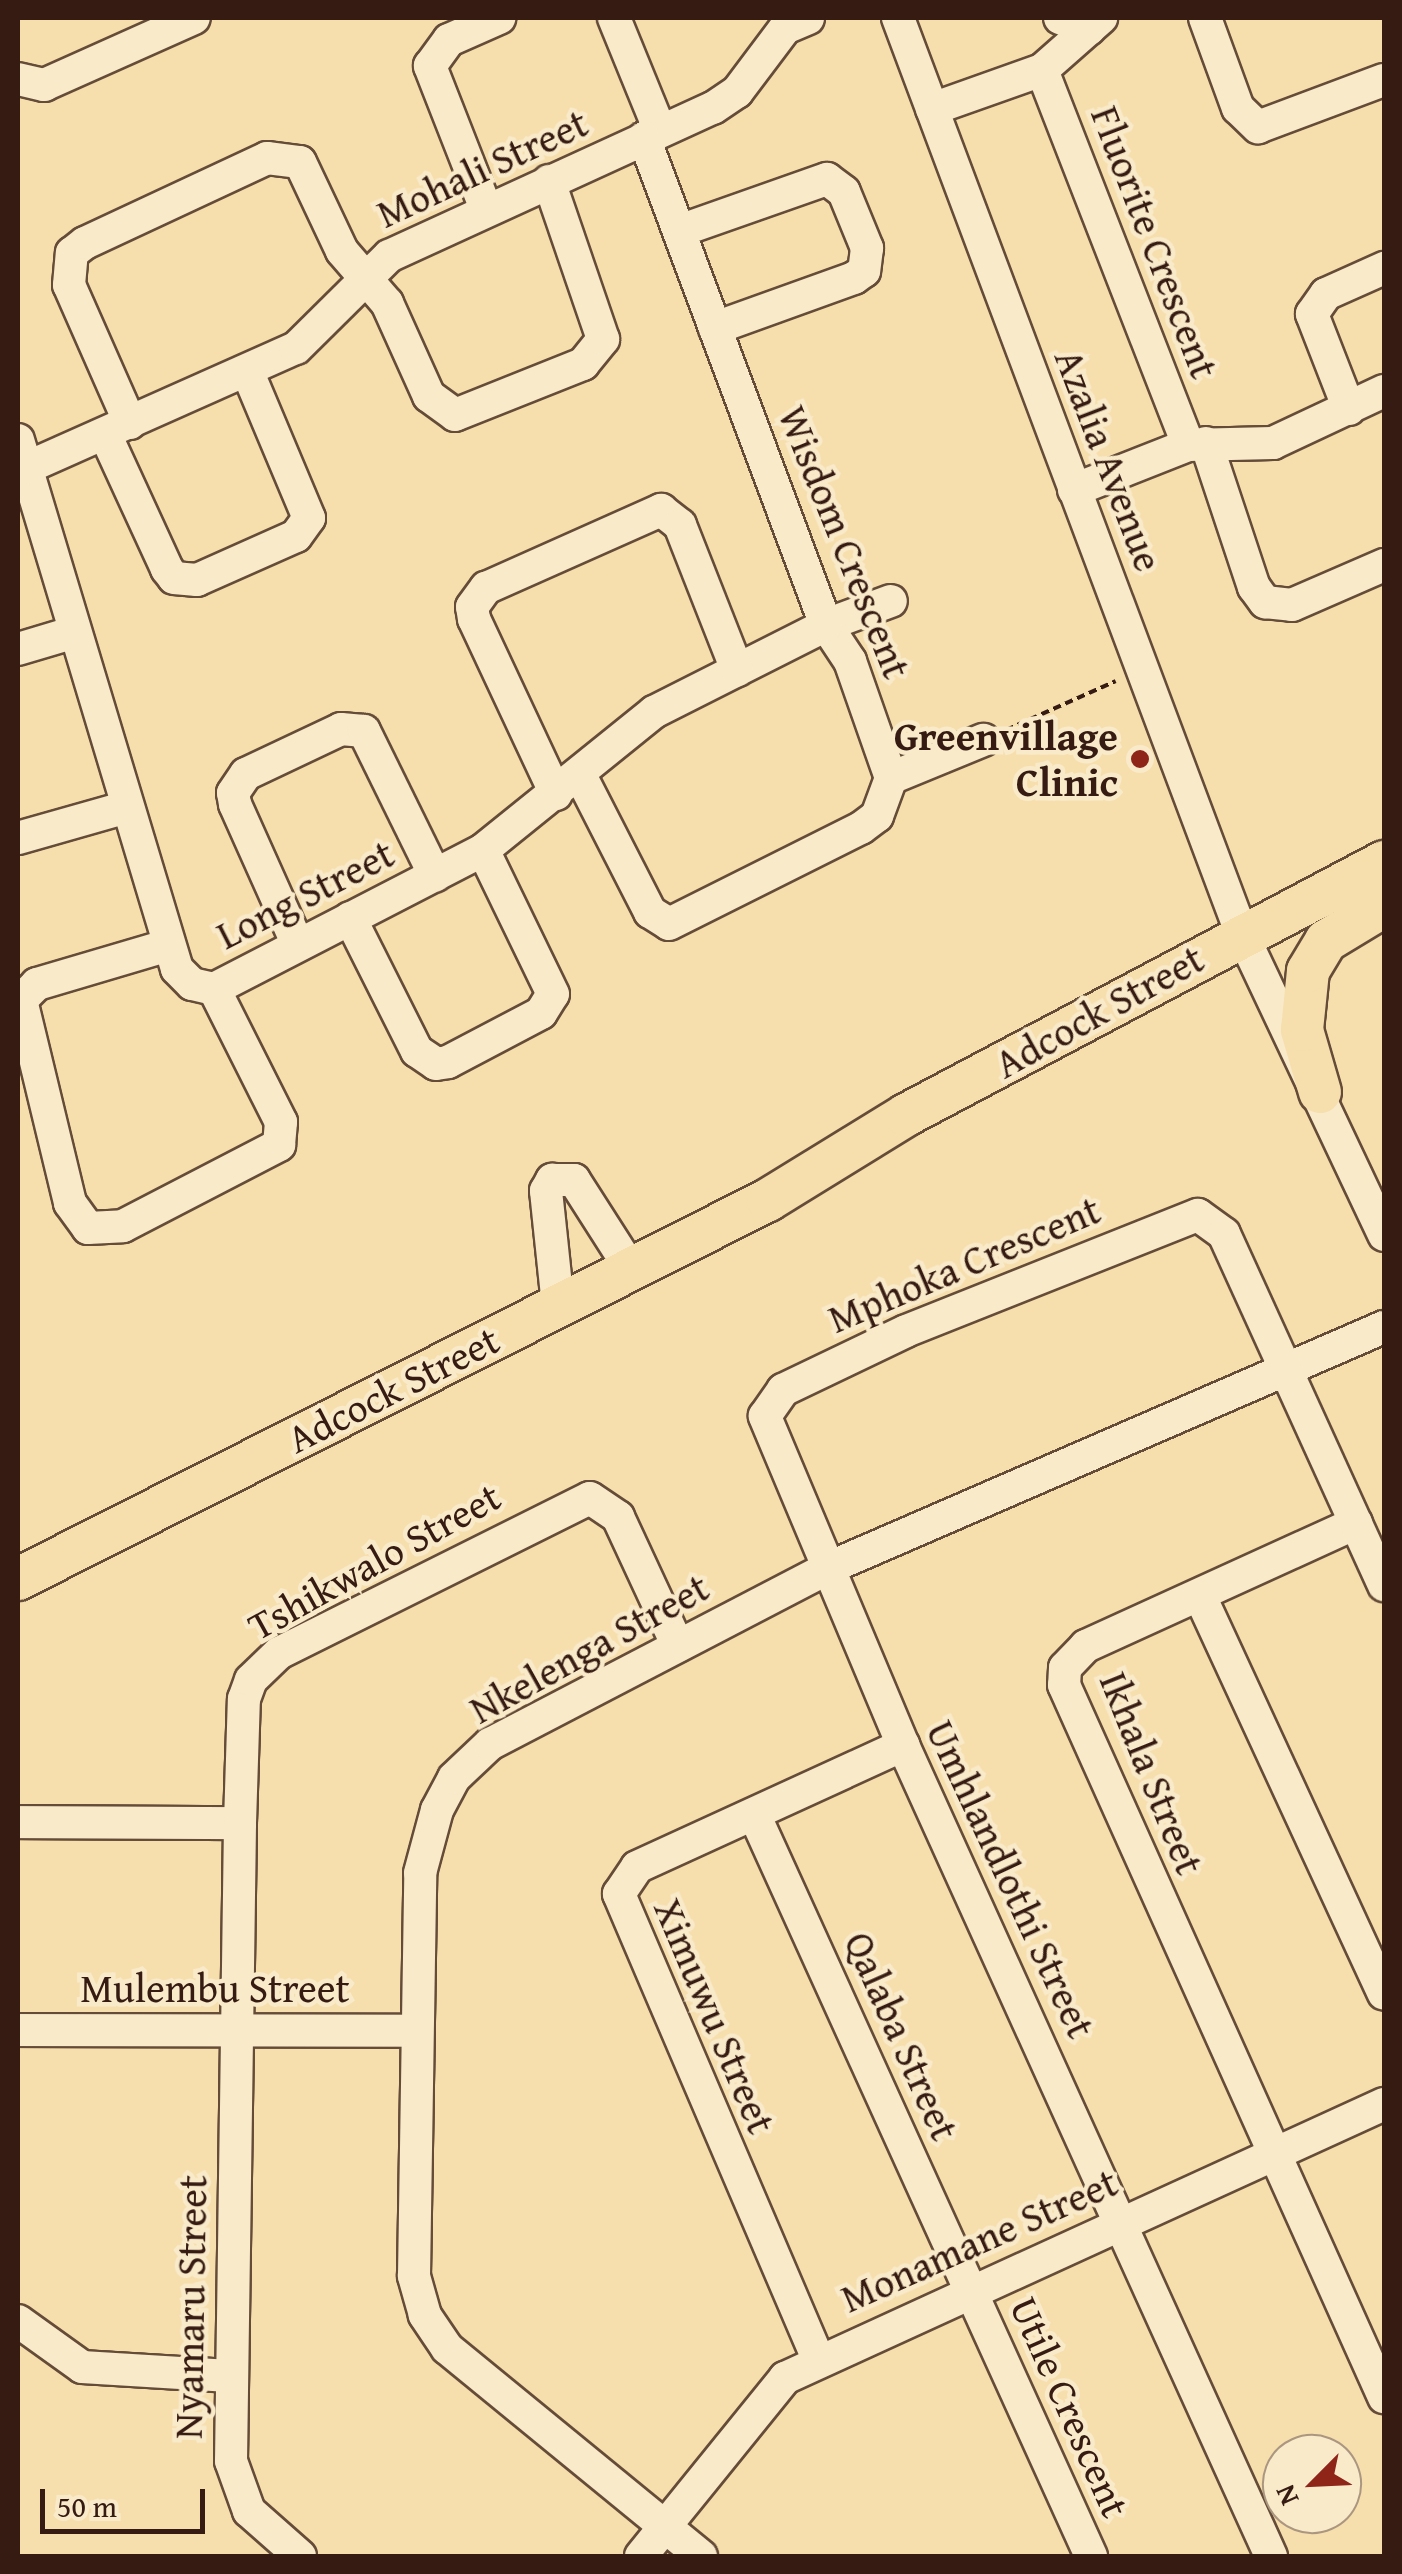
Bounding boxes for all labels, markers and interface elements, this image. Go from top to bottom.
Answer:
street label: Mohali Street [369,98,595,238]
street label: Fluorite Crescent [1081,99,1229,385]
street label: Azalia Avenue [1045,342,1173,578]
street label: Wisdom Crescent [768,399,922,685]
place label: Greenvillage Clinic [894,712,1118,806]
marker: Greenvillage Clinic [1127,746,1153,772]
street label: Long Street [208,829,402,959]
street label: Adcock Street [986,934,1212,1088]
street label: Mphoka Crescent [821,1185,1107,1343]
street label: Adcock Street [279,1315,507,1463]
street label: Tshikwalo Street [240,1472,508,1650]
street label: Nkelenga Street [461,1563,717,1733]
street label: Ikhala Street [1090,1665,1214,1881]
street label: Umhlandlothi Street [916,1713,1106,2045]
street label: Ximuwu Street [644,1891,786,2141]
street label: Qalaba Street [835,1924,969,2148]
street label: Mulembu Street [80,1964,350,2012]
street label: Monamane Street [833,2158,1125,2322]
street label: Nyamaru Street [164,2175,216,2439]
street label: Utile Crescent [1000,2290,1140,2524]
north arrow [1262,2434,1362,2534]
scale bar [45,2469,210,2531]
text: N [1263,2479,1308,2512]
text: 50 m [57,2484,117,2528]

